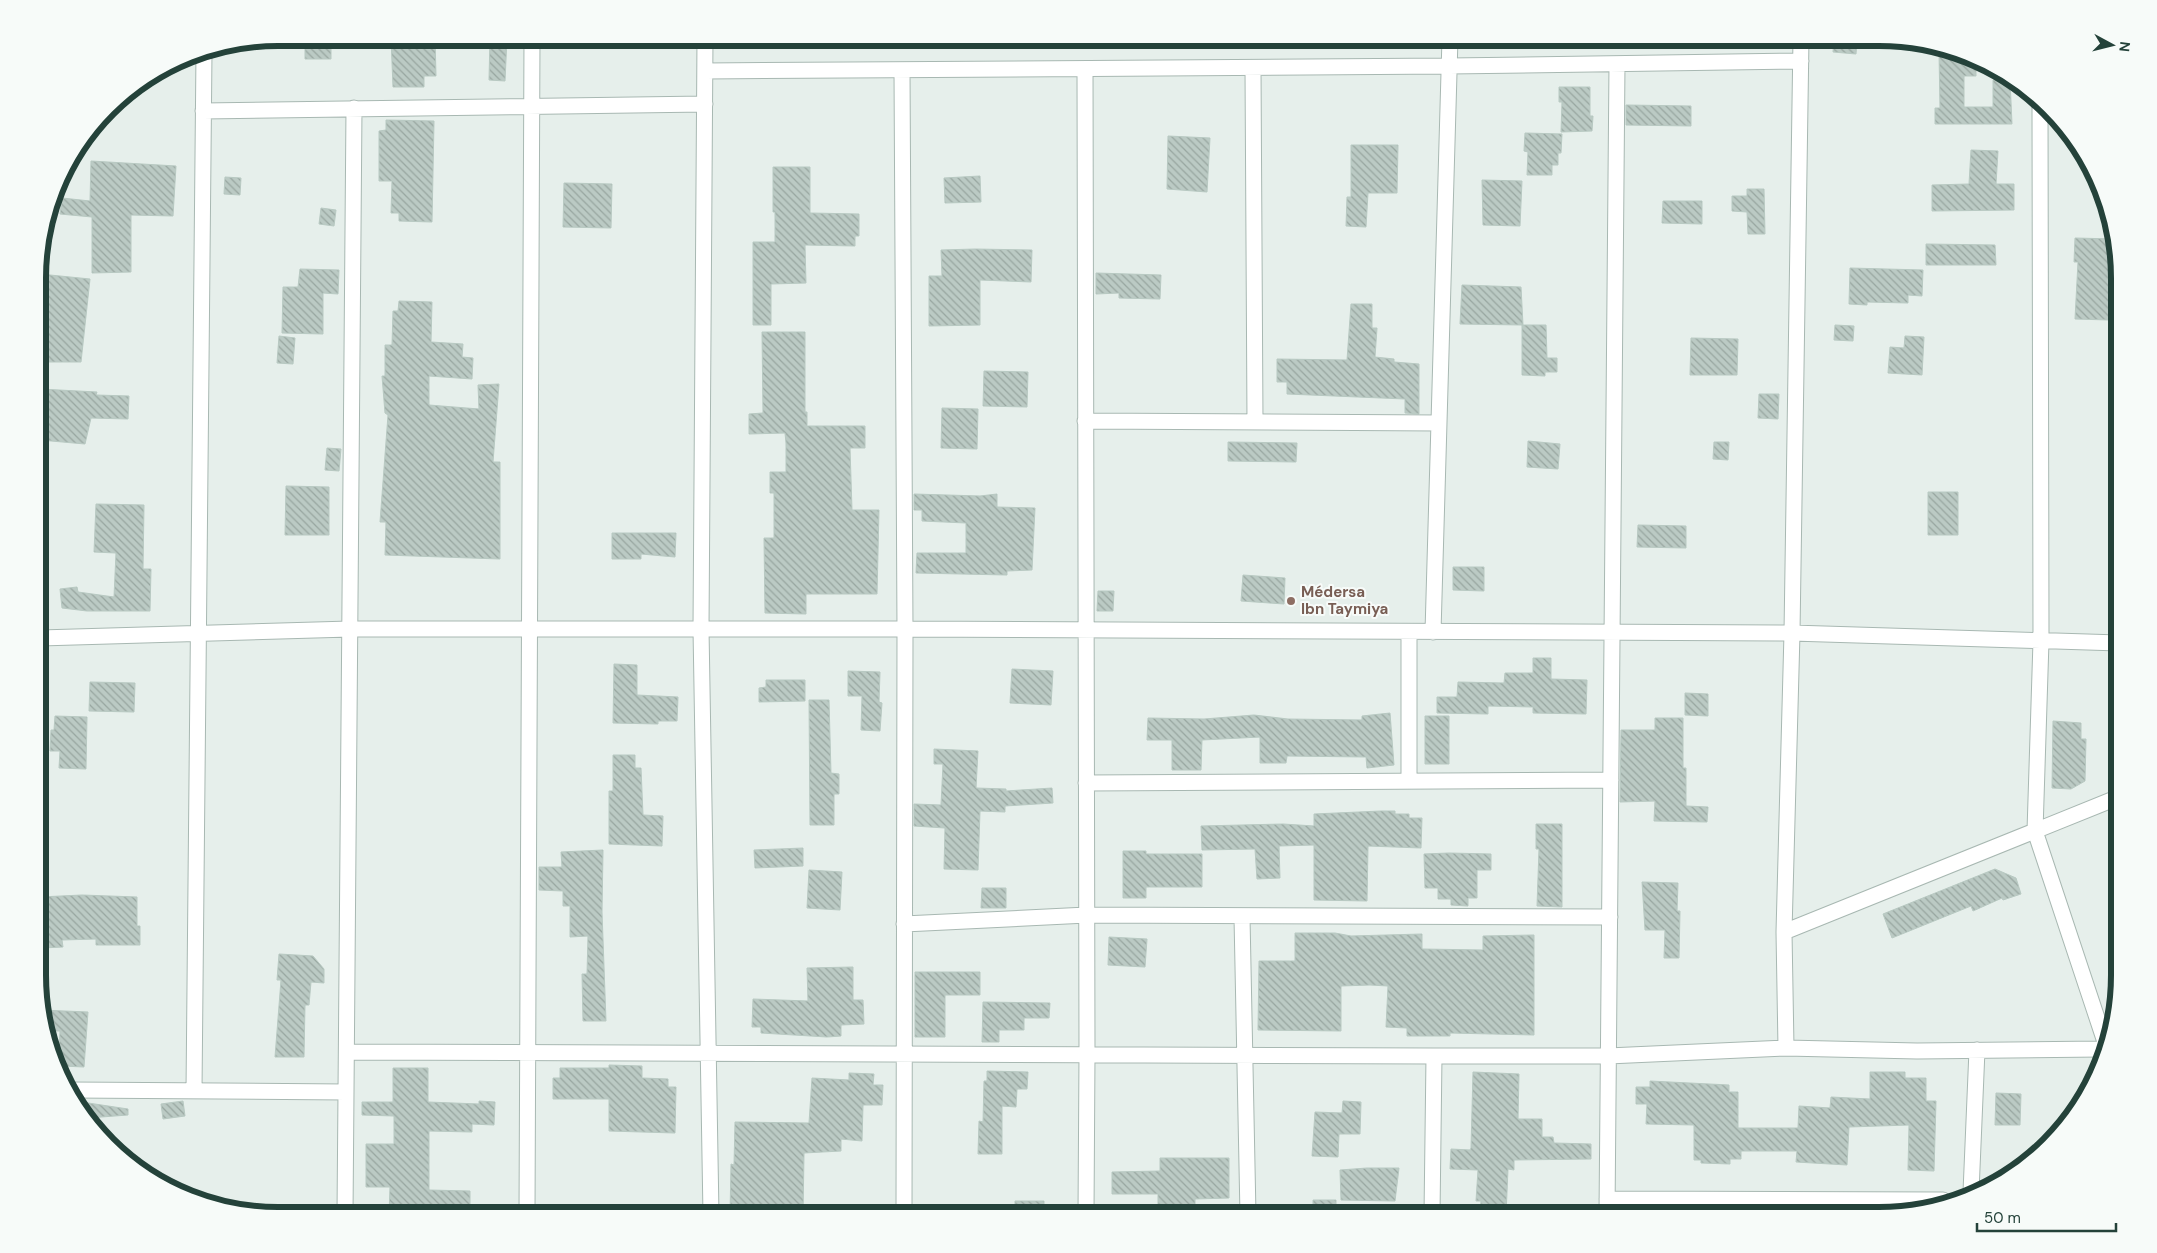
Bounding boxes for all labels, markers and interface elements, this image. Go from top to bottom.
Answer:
north arrow [2087,20,2137,70]
text: N [2115,40,2134,53]
place label: Médersa Ibn Taymiya [1301,582,1388,619]
marker: Médersa Ibn Taymiya [1285,595,1297,607]
scale bar [1977,1200,2116,1232]
text: 50 m [1984,1208,2021,1228]

